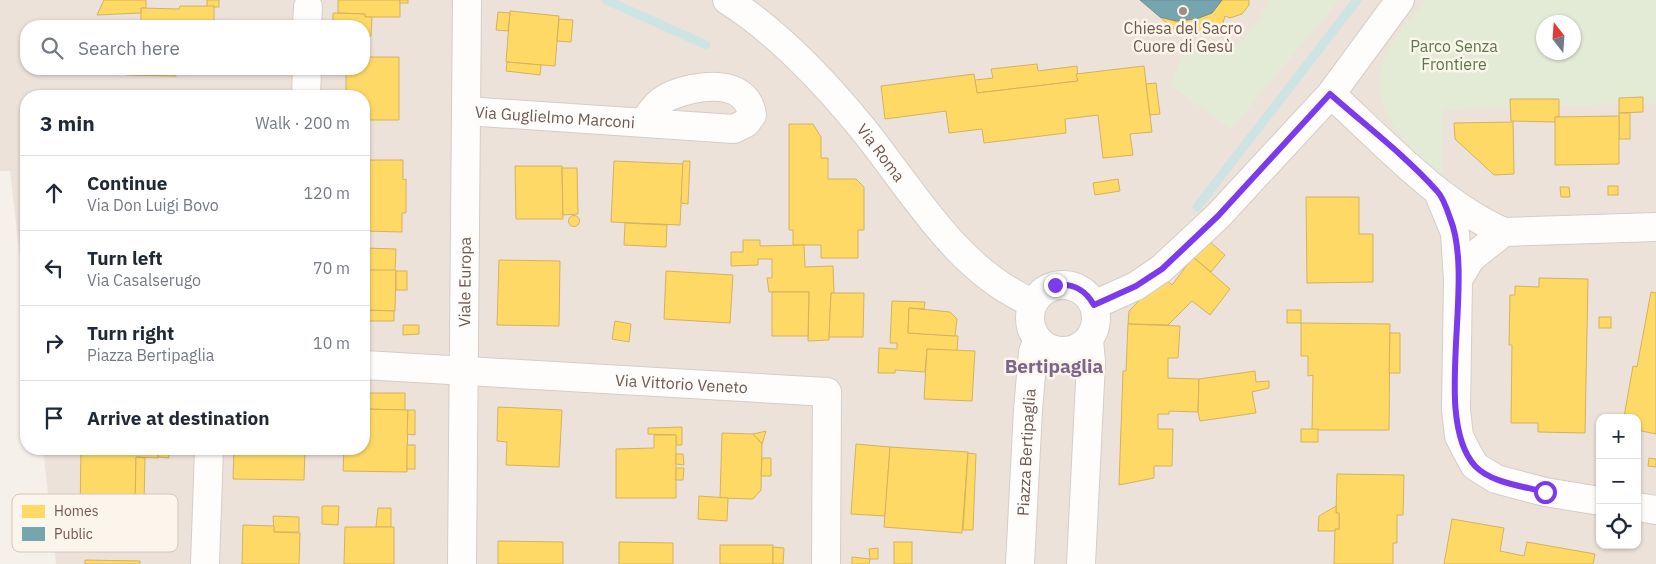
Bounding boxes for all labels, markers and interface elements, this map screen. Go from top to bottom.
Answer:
marker: Chiesa del Sacro Cuore di Gesù [1177,5,1189,17]
north arrow [1536,15,1581,60]
place label: Chiesa del Sacro Cuore di Gesù [1124,18,1242,56]
search box [20,20,370,75]
icon: search [38,34,66,62]
text: Search here [78,36,180,60]
park label: Parco Senza Frontiere [1410,36,1498,74]
street label: Via Guglielmo Marconi [474,102,635,132]
text: 3 min [40,109,95,137]
text: Walk · 200 m [255,113,350,133]
street label: Via Roma [853,120,910,186]
text: Continue [87,171,167,195]
icon: ahead [40,179,68,207]
text: 120 m [303,183,350,203]
text: Via Don Luigi Bovo [87,195,219,215]
street label: Viale Europa [454,236,475,327]
text: Turn left [87,246,163,270]
icon: left [40,254,68,282]
text: 70 m [313,258,350,278]
text: Via Casalserugo [87,270,201,290]
route end [1044,274,1067,297]
text: Turn right [87,321,174,345]
icon: right [40,329,68,357]
text: 10 m [313,333,350,353]
text: Piazza Bertipaglia [87,345,214,365]
district label: Bertipaglia [1005,354,1104,378]
street label: Via Vittorio Veneto [614,370,748,397]
street label: Piazza Bertipaglia [1013,387,1040,516]
icon: arrive [40,404,68,432]
text: Arrive at destination [87,406,270,430]
map controls [1596,414,1641,549]
button: + [1596,414,1641,459]
button: − [1596,459,1641,504]
route start [1534,481,1557,504]
legend [12,494,178,552]
text: Homes [54,502,99,520]
button: locate [1596,504,1641,549]
text: Public [54,525,93,543]

